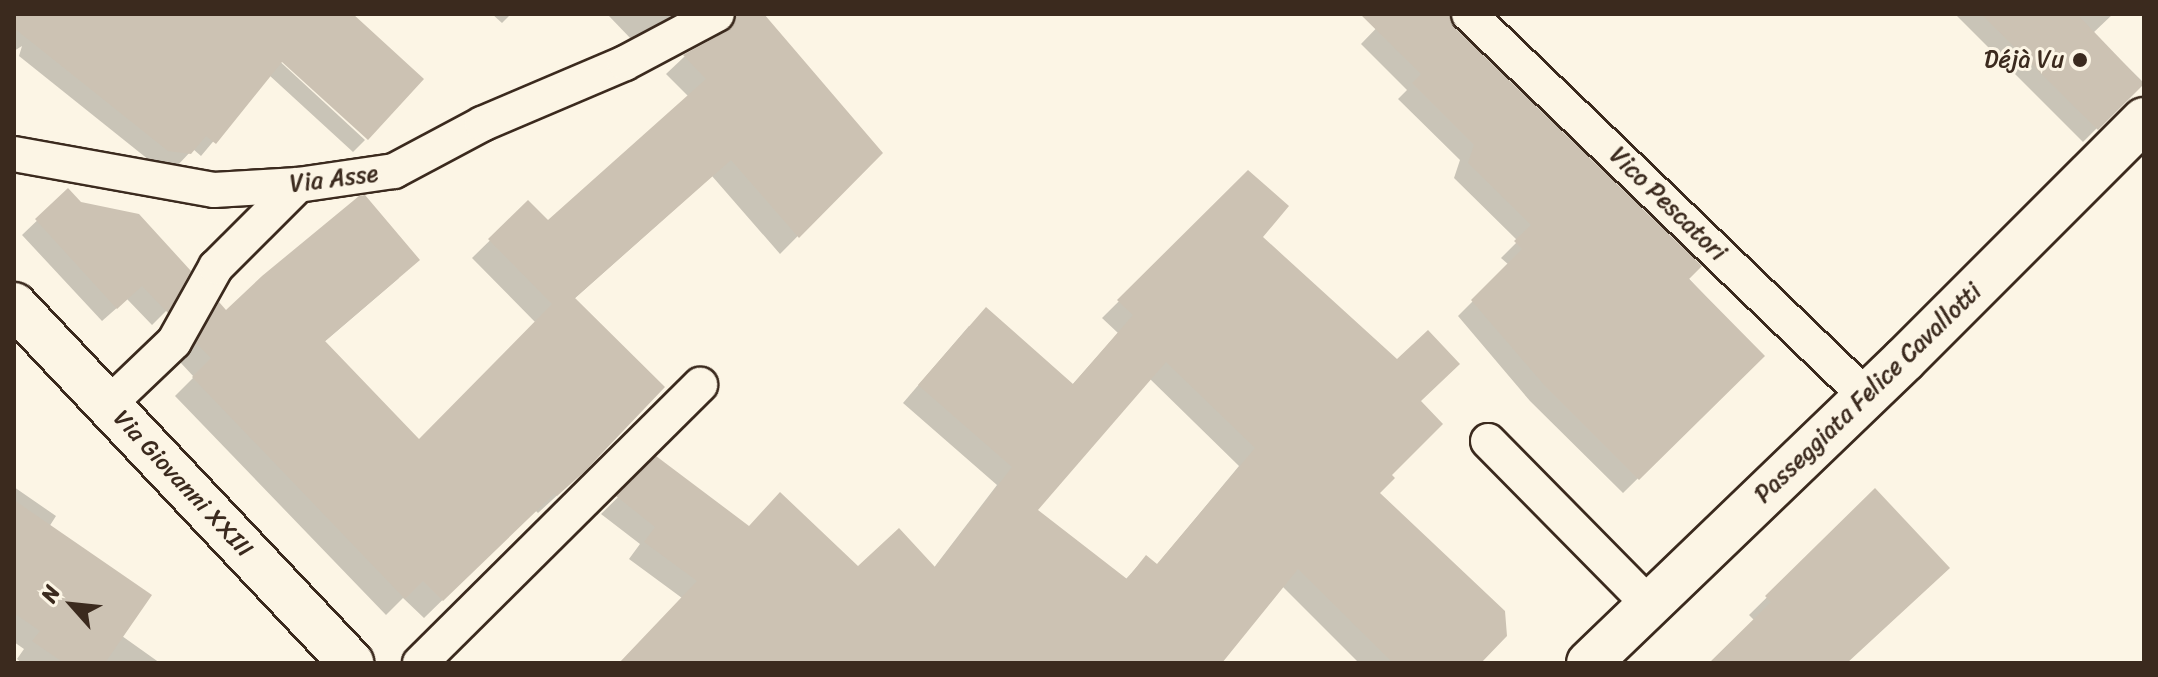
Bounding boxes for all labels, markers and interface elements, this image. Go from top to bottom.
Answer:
place label: Déjà Vu [1986,46,2064,74]
marker: Déjà Vu [2071,51,2089,69]
street label: Vico Pescatori [1604,141,1732,267]
street label: Via Asse [288,159,380,199]
street label: Passeggiata Felice Cavallotti [1749,277,1987,509]
street label: Via Giovanni XXIII [107,404,259,564]
north arrow [32,565,112,645]
text: N [29,578,71,610]

